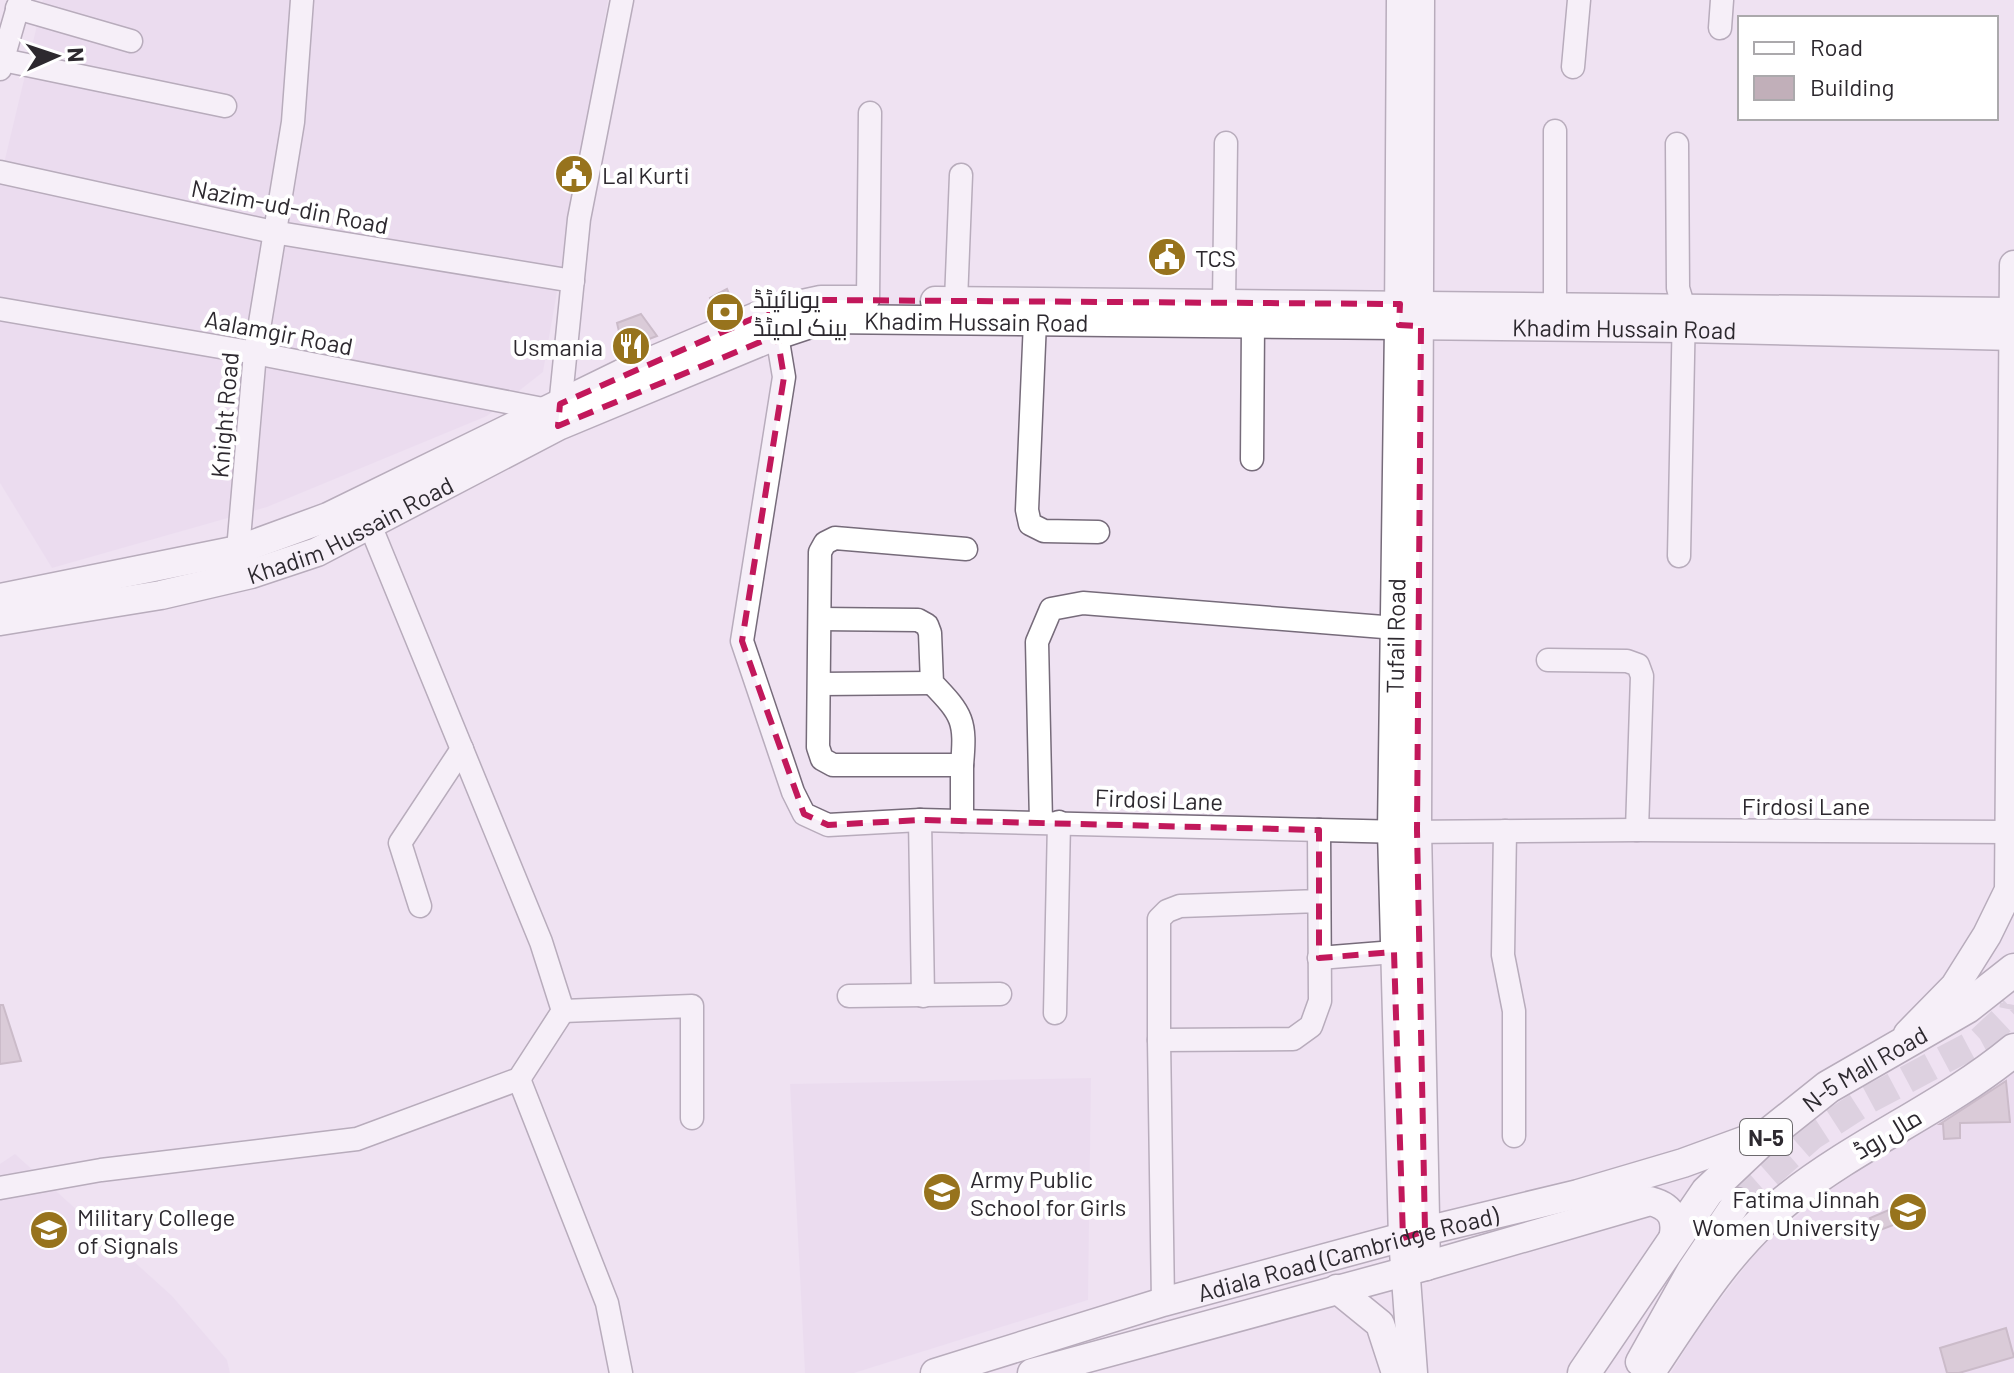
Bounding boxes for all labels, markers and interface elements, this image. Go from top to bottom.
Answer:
north arrow [16,16,96,96]
legend [1738,16,1998,120]
text: Road [1810,32,1863,61]
text: N [64,47,90,63]
text: Building [1810,72,1894,101]
public building icon: Lal Kurti [553,153,595,195]
place label: Lal Kurti [602,160,690,189]
street label: Nazim-ud-din Road [189,173,391,239]
public building icon: TCS [1146,236,1188,278]
place label: TCS [1195,243,1236,272]
place label: یونائیٹڈ بینک لمیٹڈ [753,284,848,341]
bank icon: یونائیٹڈ بینک لمیٹڈ [704,291,746,333]
street label: Aalamgir Road [203,303,355,361]
street label: Khadim Hussain Road [864,305,1089,336]
street label: Khadim Hussain Road [1512,312,1737,344]
restaurant icon: Usmania [610,325,652,367]
place label: Usmania [512,332,603,361]
street label: Knight Road [204,351,244,479]
street label: Khadim Hussain Road [243,469,458,589]
street label: Tufail Road [1379,578,1411,694]
street label: Firdosi Lane [1094,782,1224,816]
street label: Firdosi Lane [1742,791,1870,820]
street label: N-5 Mall Road [1796,1019,1932,1117]
street label: مال روڈ [1848,1101,1927,1165]
road number: N-5 [1740,1119,1792,1155]
place label: Army Public School for Girls [970,1164,1126,1221]
school or university icon: Army Public School for Girls [921,1171,963,1213]
place label: Fatima Jinnah Women University [1692,1184,1880,1241]
school or university icon: Fatima Jinnah Women University [1887,1191,1929,1233]
street label: Adiala Road (Cambridge Road) [1194,1199,1502,1307]
place label: Military College of Signals [77,1202,235,1259]
school or university icon: Military College of Signals [28,1209,70,1251]

